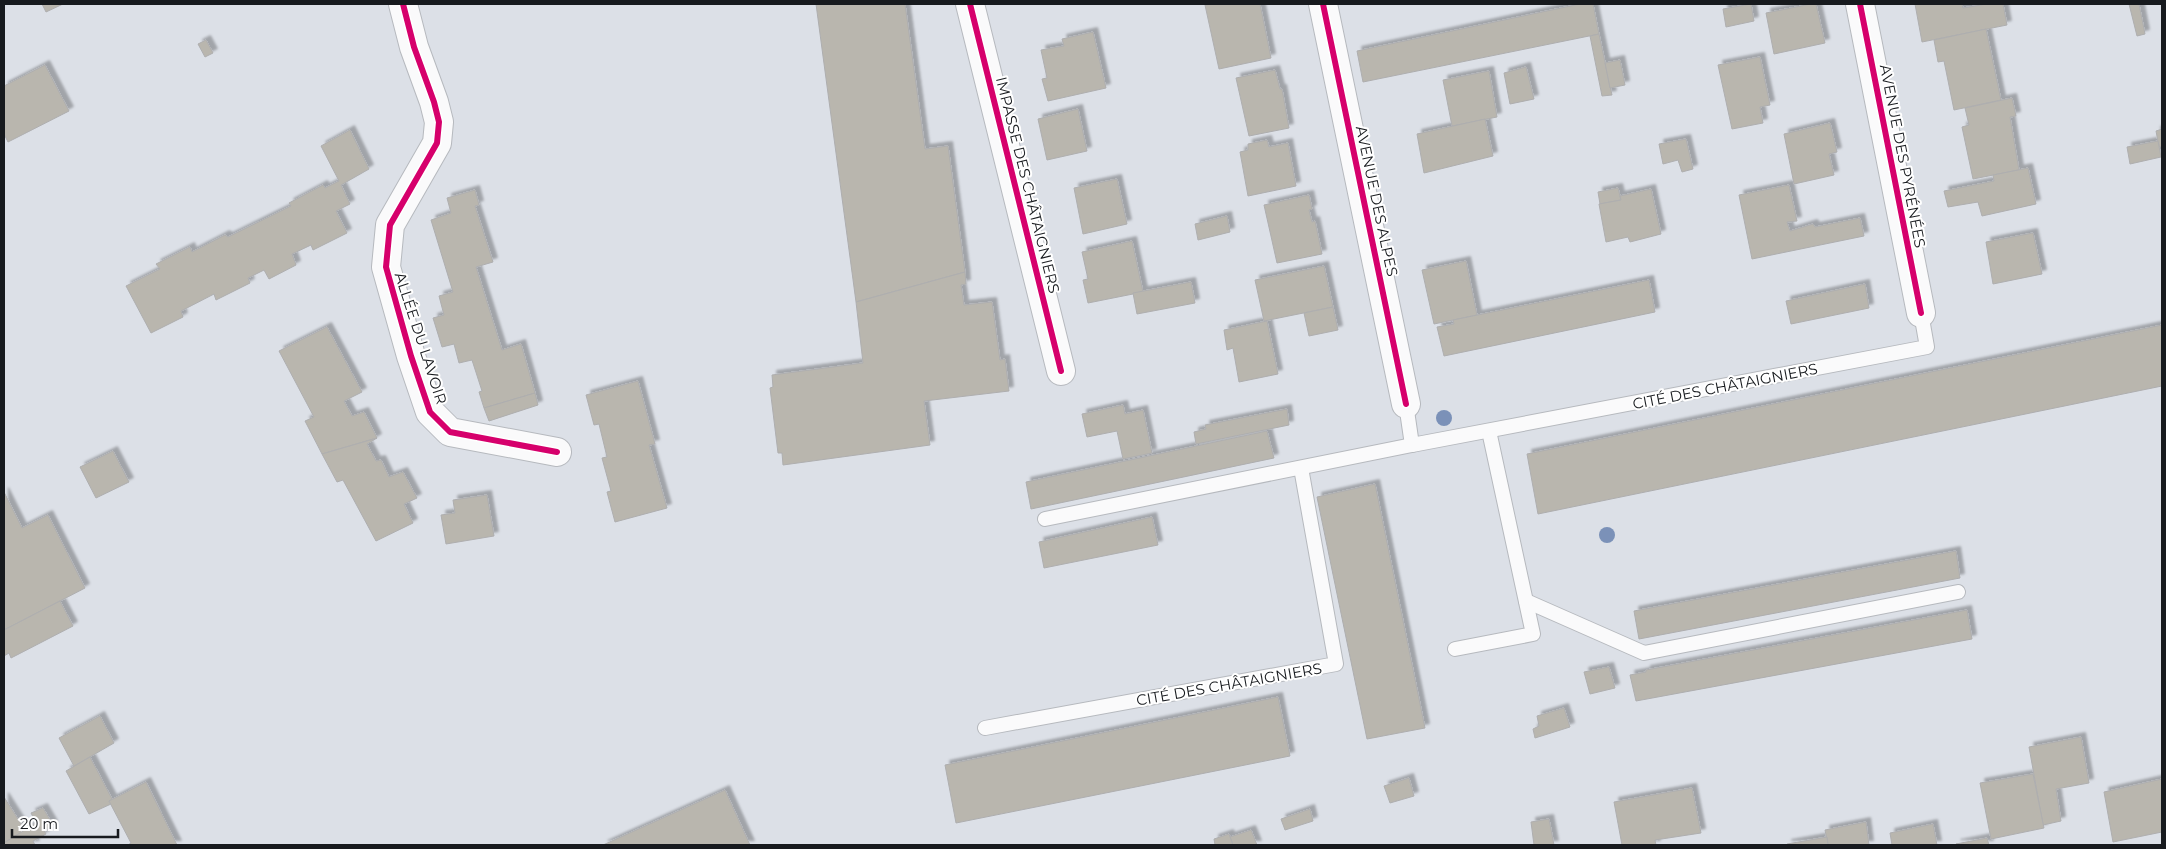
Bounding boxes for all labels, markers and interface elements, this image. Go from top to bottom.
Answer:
street label: AVENUE DES PYRÉNÉES [1876,63,1930,249]
street label: IMPASSE DES CHÂTAIGNIERS [992,75,1064,295]
street label: AVENUE DES ALPES [1352,124,1402,278]
street label: ALLÉE DU LAVOIR [391,270,451,407]
street label: CITÉ DES CHÂTAIGNIERS [1631,359,1819,413]
street label: CITÉ DES CHÂTAIGNIERS [1135,658,1323,710]
scale bar [12,806,119,838]
text: 20 m [20,814,58,833]

